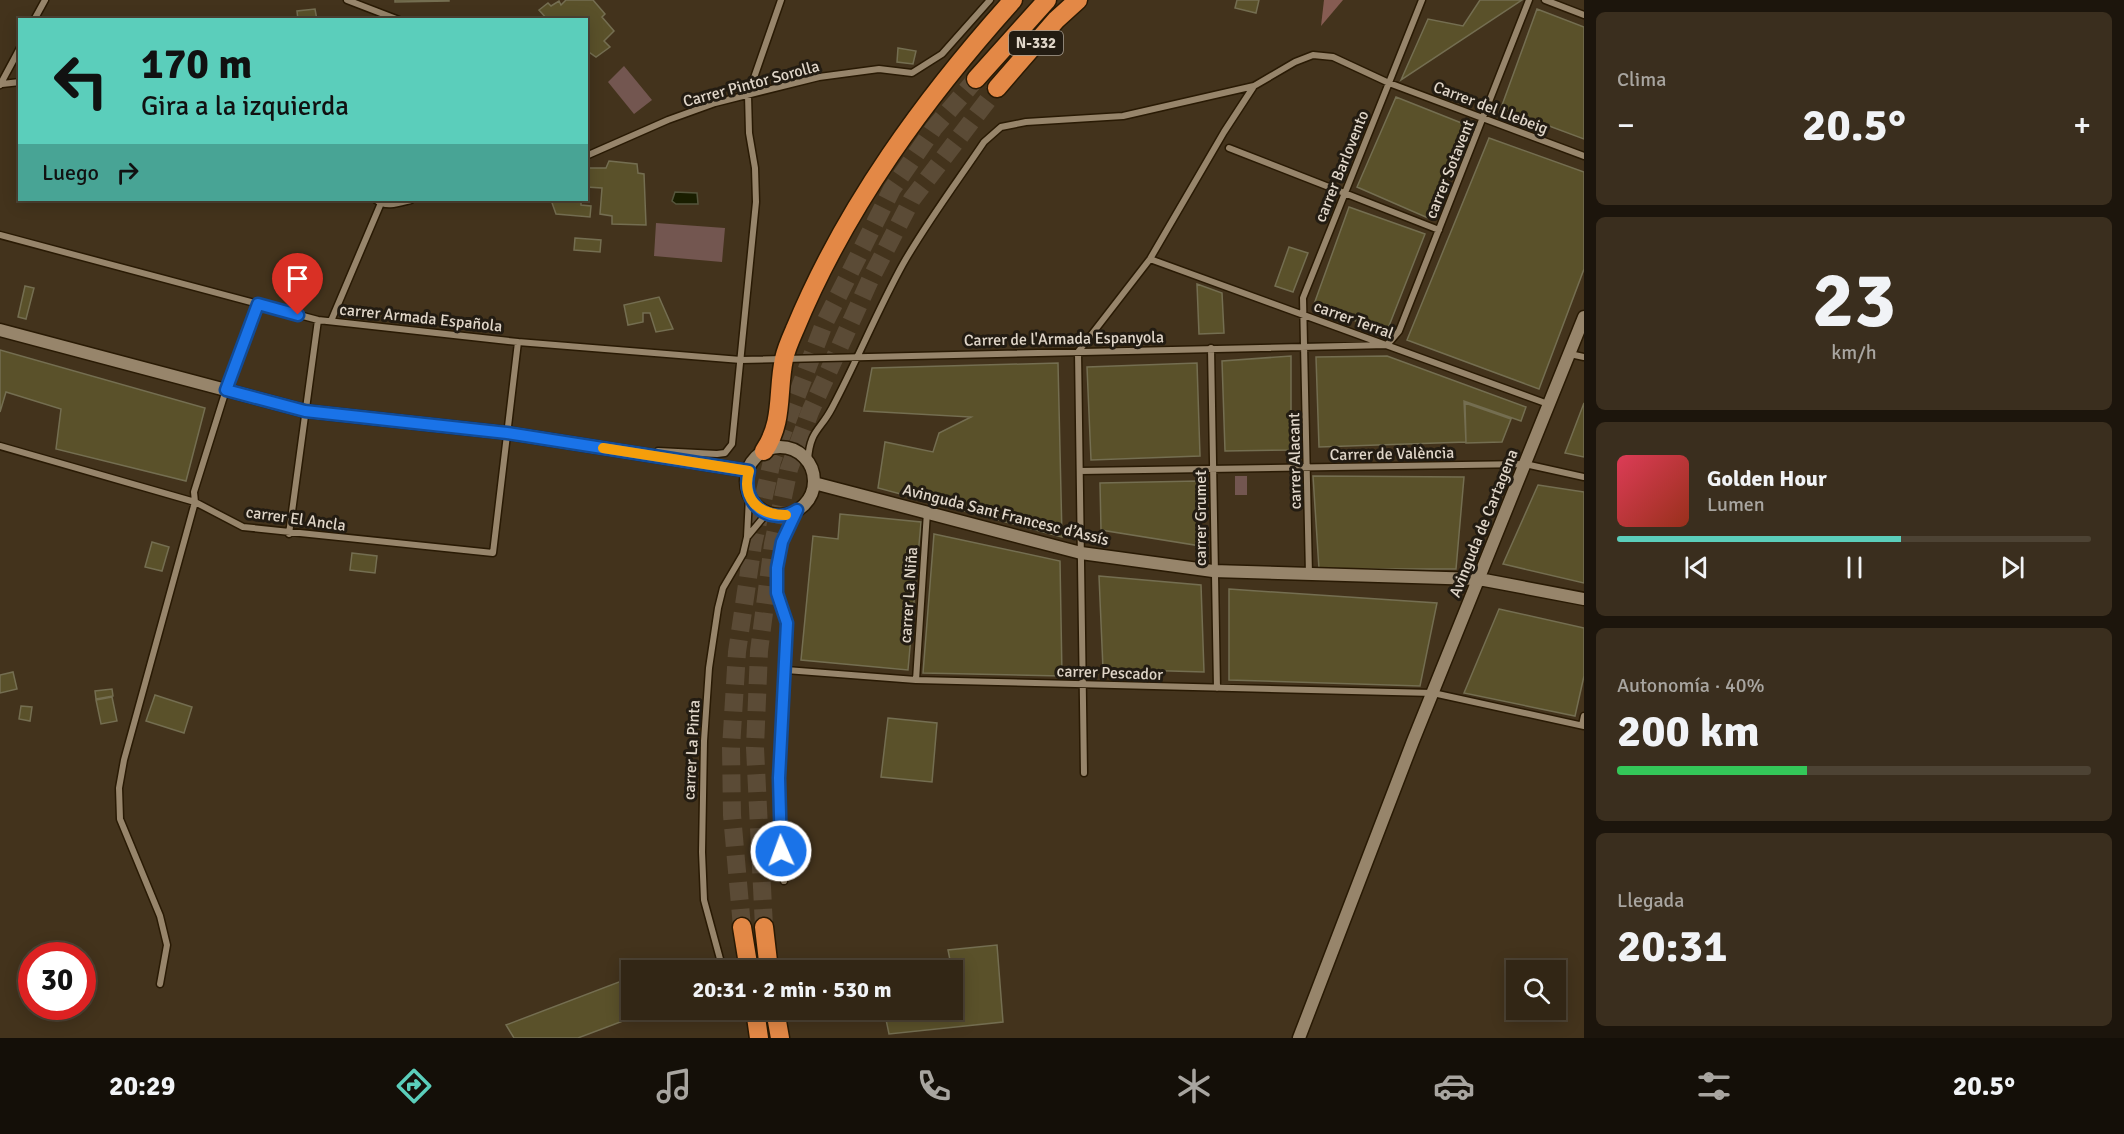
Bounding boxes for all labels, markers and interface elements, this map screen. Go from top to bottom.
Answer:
road number: N-332 [1009,31,1063,55]
text: 170 m [141,39,252,90]
icon: left [42,42,120,120]
street label: Carrer Pintor Sorolla [681,56,822,112]
text: Clima [1617,67,1666,92]
street label: Carrer del Llebeig [1430,77,1551,139]
text: Gira a la izquierda [141,90,349,123]
text: 20.5° [1802,98,1906,153]
text: − [1617,105,1635,146]
text: + [2073,105,2091,146]
street label: carrer Barlovento [1310,108,1373,225]
street label: carrer Sotavent [1421,117,1479,222]
icon: right [111,156,144,189]
text: Luego [42,159,99,186]
pin [272,253,323,315]
text: 23 [1812,253,1896,349]
icon: arrive [281,262,314,295]
street label: carrer Terral [1311,296,1397,344]
street label: carrer Armada Española [338,299,503,336]
street label: Carrer de l'Armada Espanyola [964,327,1164,351]
text: km/h [1831,340,1877,365]
street label: carrer Alacant [1284,412,1306,510]
street label: Carrer de València [1330,443,1455,465]
street label: Avinguda de Cartagena [1445,446,1523,600]
text: Golden Hour [1707,465,1827,492]
street label: carrer Grumet [1191,470,1211,566]
street label: Avinguda Sant Francesc d’Assís [901,480,1111,550]
text: Lumen [1707,492,1765,517]
street label: carrer El Ancla [245,502,347,536]
street label: carrer La Niña [896,546,922,644]
icon: previous [1680,551,1713,584]
icon: pause [1838,551,1871,584]
icon: next [1996,551,2029,584]
street label: carrer Pescador [1056,661,1164,685]
text: Autonomía · 40% [1617,673,1765,698]
street label: carrer La Pinta [679,699,705,801]
text: 200 km [1617,704,1760,759]
position arrow [749,819,813,883]
text: Llegada [1617,888,1684,913]
text: 20:31 [1617,919,1727,974]
speed limit sign: 30 [18,942,96,1020]
map controls [1506,960,1566,1020]
button: search [1506,960,1566,1020]
text: 20:31 · 2 min · 530 m [692,976,892,1003]
icon: directions [393,1065,435,1107]
icon: music [653,1065,695,1107]
icon: phone [913,1065,955,1107]
icon: climate [1173,1065,1215,1107]
icon: car [1433,1065,1475,1107]
icon: filters [1693,1065,1735,1107]
text: 20:29 [109,1070,175,1103]
text: 20.5° [1953,1070,2015,1103]

